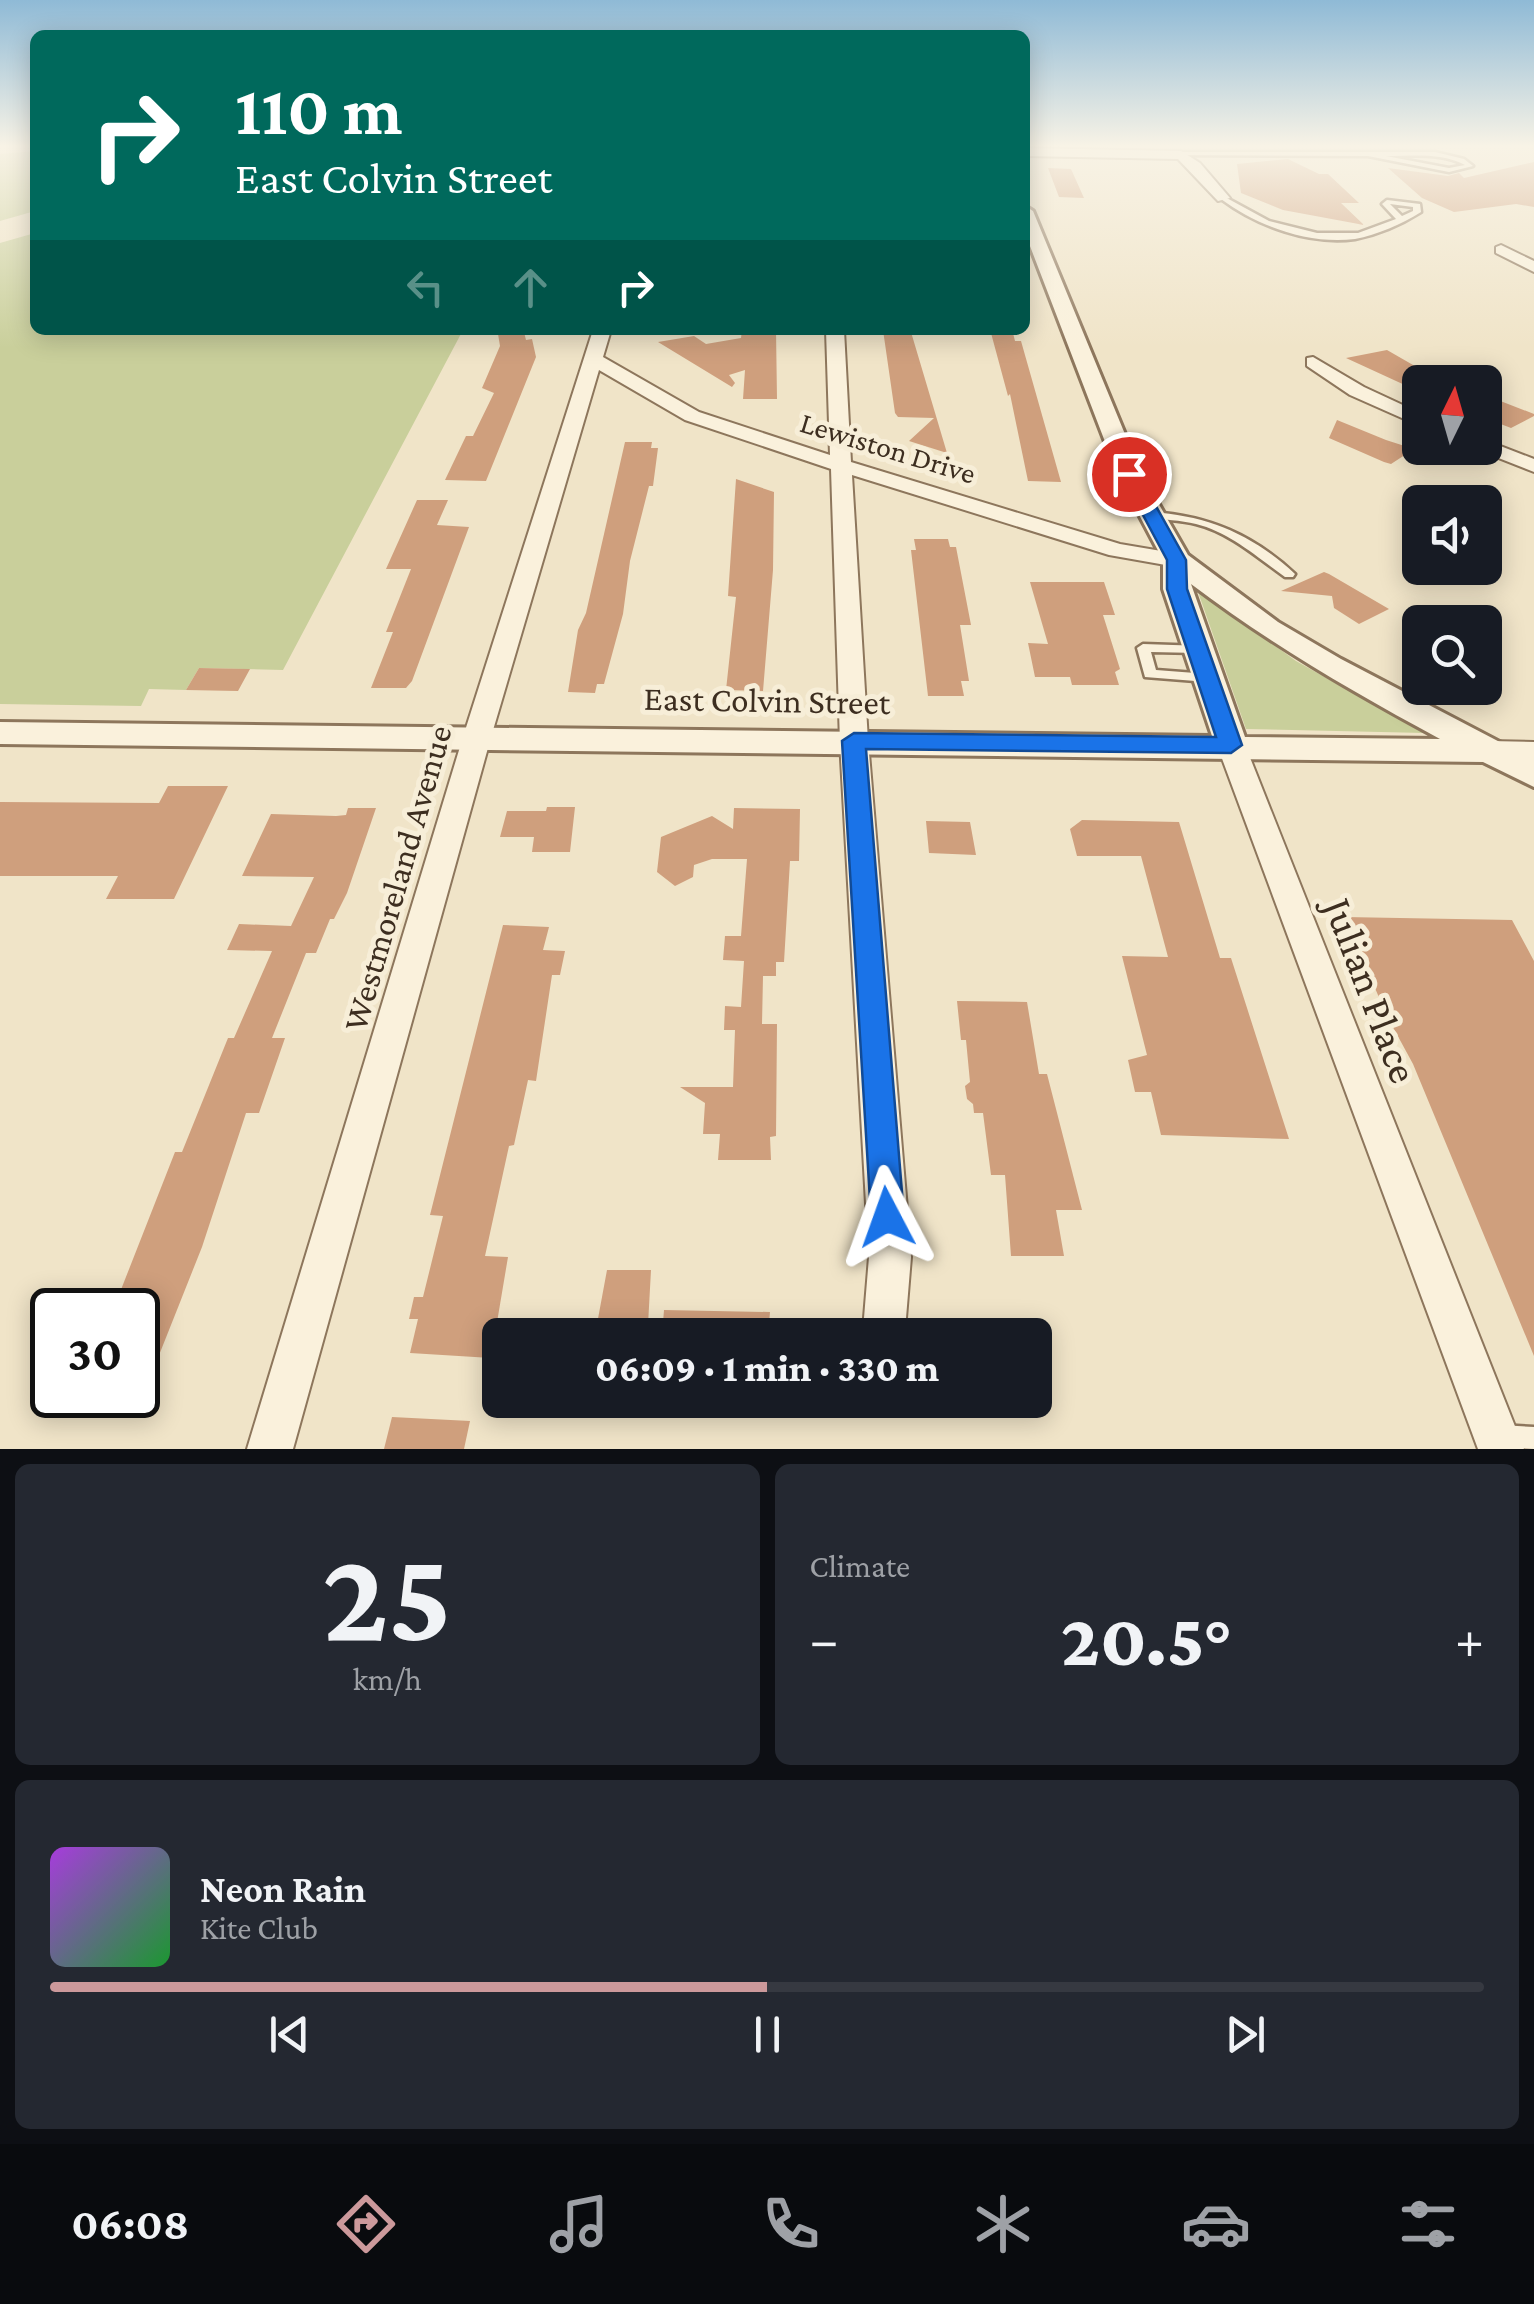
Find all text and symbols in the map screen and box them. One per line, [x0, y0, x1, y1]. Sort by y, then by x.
icon: right [70, 70, 200, 200]
text: 110 m [235, 71, 403, 149]
text: East Colvin Street [235, 153, 552, 203]
icon: left [398, 260, 453, 315]
icon: ahead [503, 260, 558, 315]
icon: right [608, 260, 663, 315]
north arrow [1402, 365, 1502, 465]
map controls [1402, 365, 1502, 705]
street label: Lewiston Drive [797, 405, 980, 490]
pin [1087, 432, 1172, 517]
icon: arrive [1102, 447, 1157, 502]
button: sound [1402, 485, 1502, 585]
button: search [1402, 605, 1502, 705]
street label: East Colvin Street [643, 679, 891, 722]
street label: Westmoreland Avenue [335, 721, 460, 1035]
street label: Julian Place [1313, 887, 1428, 1089]
position arrow [835, 1165, 939, 1269]
speed limit sign: 30 [30, 1288, 160, 1418]
text: 06:09 · 1 min · 330 m [595, 1347, 939, 1389]
text: 25 [322, 1523, 452, 1668]
text: Climate [810, 1548, 910, 1584]
text: 20.5° [1061, 1598, 1233, 1681]
text: − [810, 1609, 839, 1670]
text: + [1455, 1609, 1484, 1670]
text: km/h [353, 1661, 422, 1697]
text: Neon Rain [200, 1868, 366, 1910]
text: Kite Club [200, 1910, 318, 1946]
icon: previous [262, 2007, 317, 2062]
icon: pause [740, 2007, 795, 2062]
icon: next [1218, 2007, 1273, 2062]
icon: directions [331, 2189, 401, 2259]
icon: music [544, 2189, 614, 2259]
icon: phone [756, 2189, 826, 2259]
icon: climate [968, 2189, 1038, 2259]
icon: car [1181, 2189, 1251, 2259]
icon: filters [1393, 2189, 1463, 2259]
text: 06:08 [71, 2199, 189, 2249]

